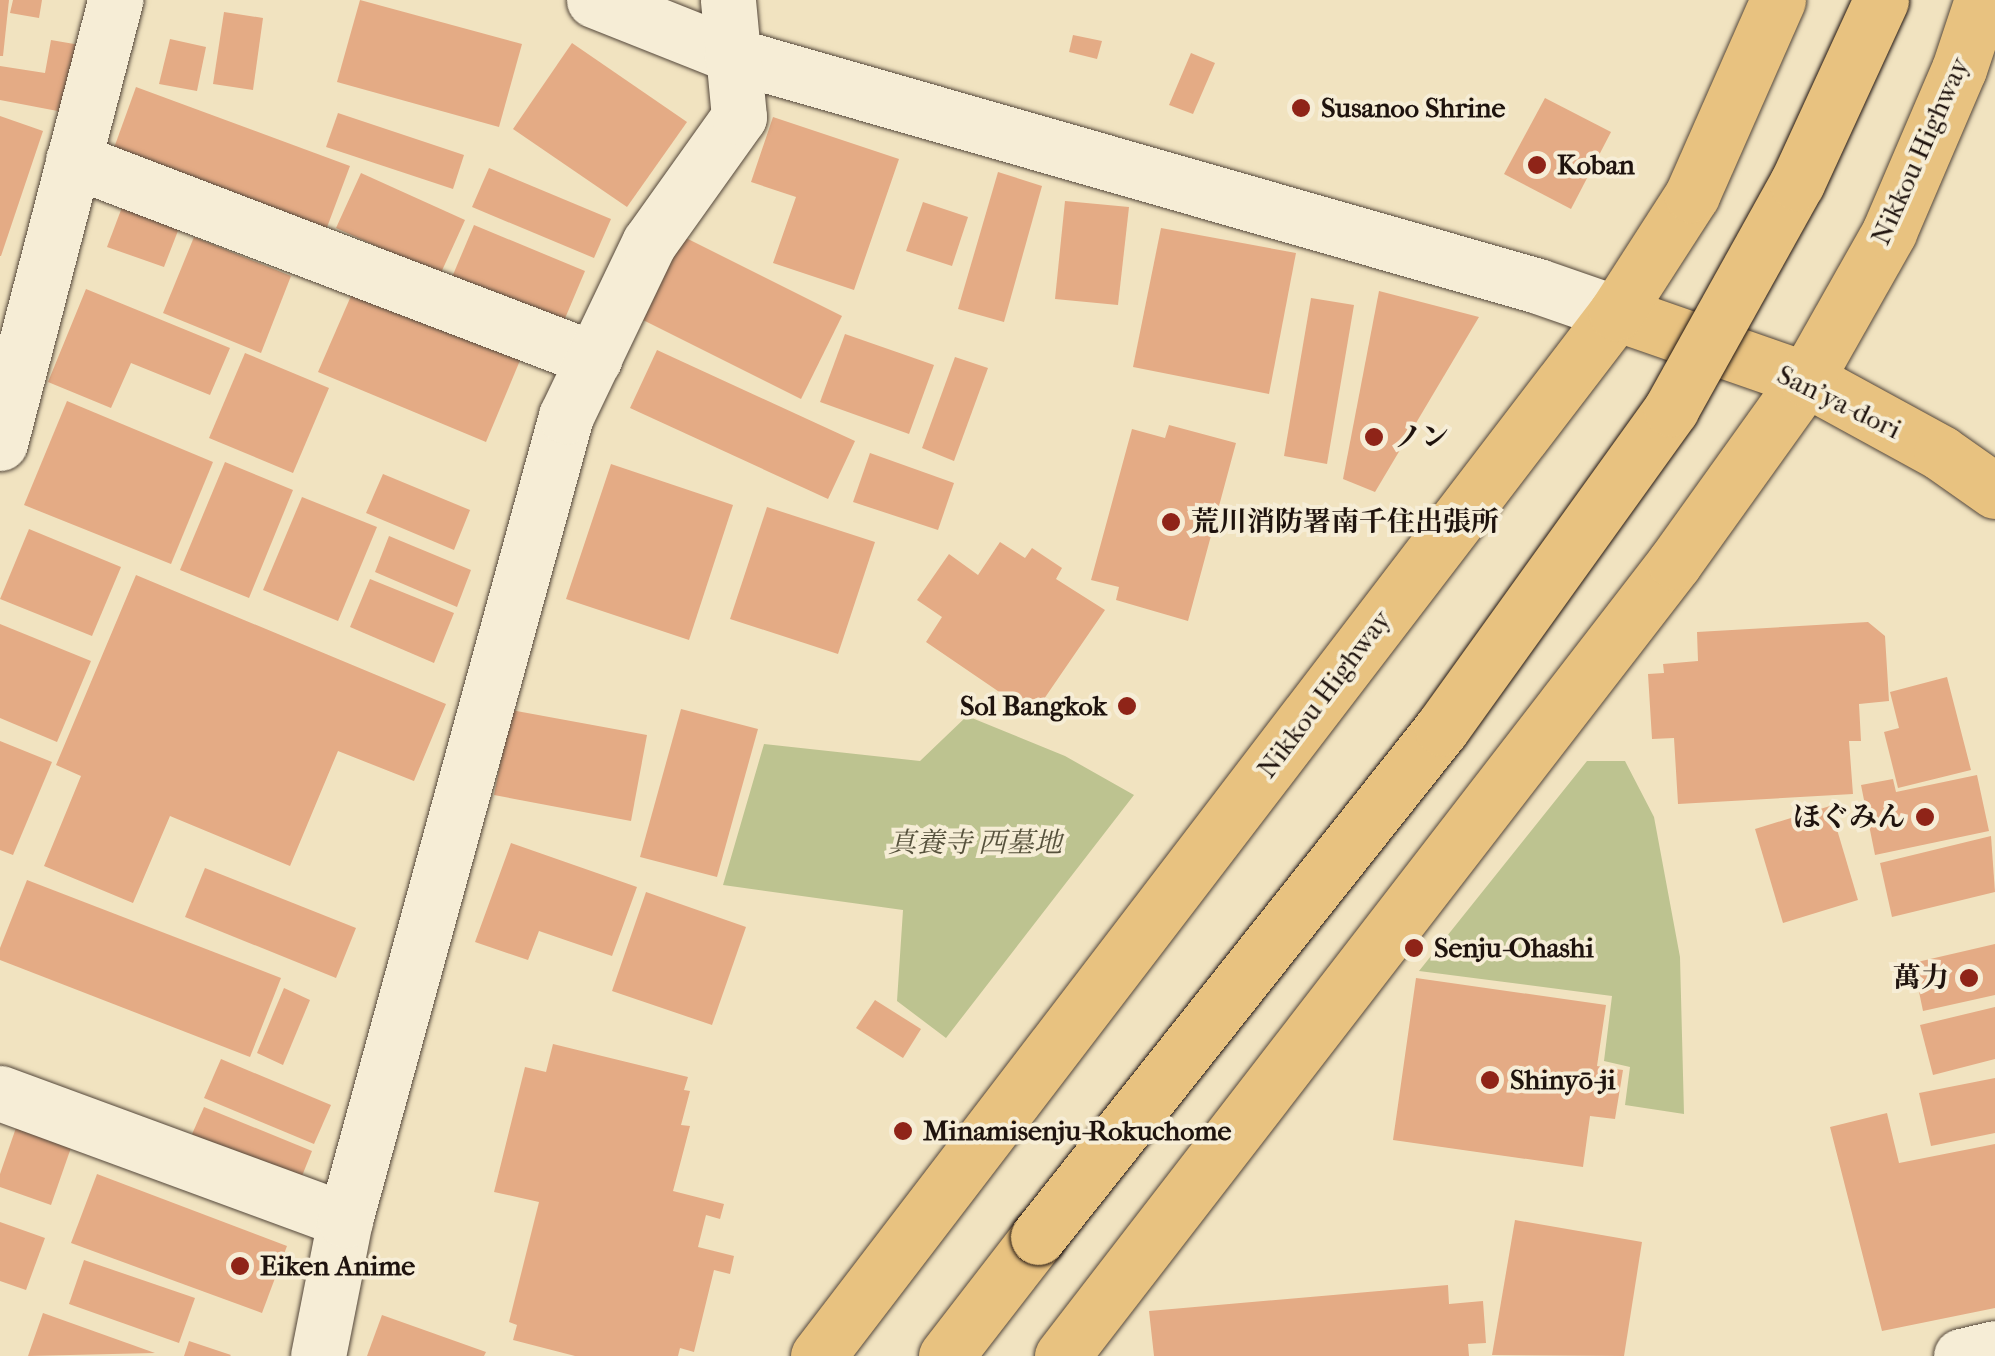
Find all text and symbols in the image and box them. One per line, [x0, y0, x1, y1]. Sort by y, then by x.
street label: Nikkou Highway [1864, 52, 1976, 250]
place label: Susanoo Shrine [1321, 91, 1505, 125]
marker: Susanoo Shrine [1290, 97, 1312, 119]
place label: Koban [1557, 148, 1635, 182]
marker: Koban [1526, 154, 1548, 176]
street label: San'ya-dori [1772, 358, 1906, 446]
place label: ノン [1394, 420, 1450, 454]
marker: ノン [1363, 426, 1385, 448]
place label: 荒川消防署南千住出張所 [1191, 505, 1499, 539]
marker: 荒川消防署南千住出張所 [1160, 511, 1182, 533]
street label: Nikkou Highway [1250, 603, 1398, 785]
place label: Sol Bangkok [960, 689, 1107, 723]
marker: Sol Bangkok [1116, 695, 1138, 717]
place label: ほぐみん [1793, 800, 1905, 834]
marker: ほぐみん [1914, 806, 1936, 828]
park label: 真養寺 西墓地 [888, 826, 1062, 860]
place label: Senju-Ohashi [1434, 931, 1594, 965]
marker: Senju-Ohashi [1403, 937, 1425, 959]
place label: 萬力 [1893, 961, 1949, 995]
marker: 萬力 [1958, 967, 1980, 989]
place label: Shinyō-ji [1510, 1063, 1616, 1097]
marker: Shinyō-ji [1479, 1069, 1501, 1091]
place label: Minamisenju-Rokuchome [923, 1114, 1231, 1148]
marker: Minamisenju-Rokuchome [892, 1120, 914, 1142]
place label: Eiken Anime [260, 1249, 415, 1283]
marker: Eiken Anime [229, 1255, 251, 1277]

